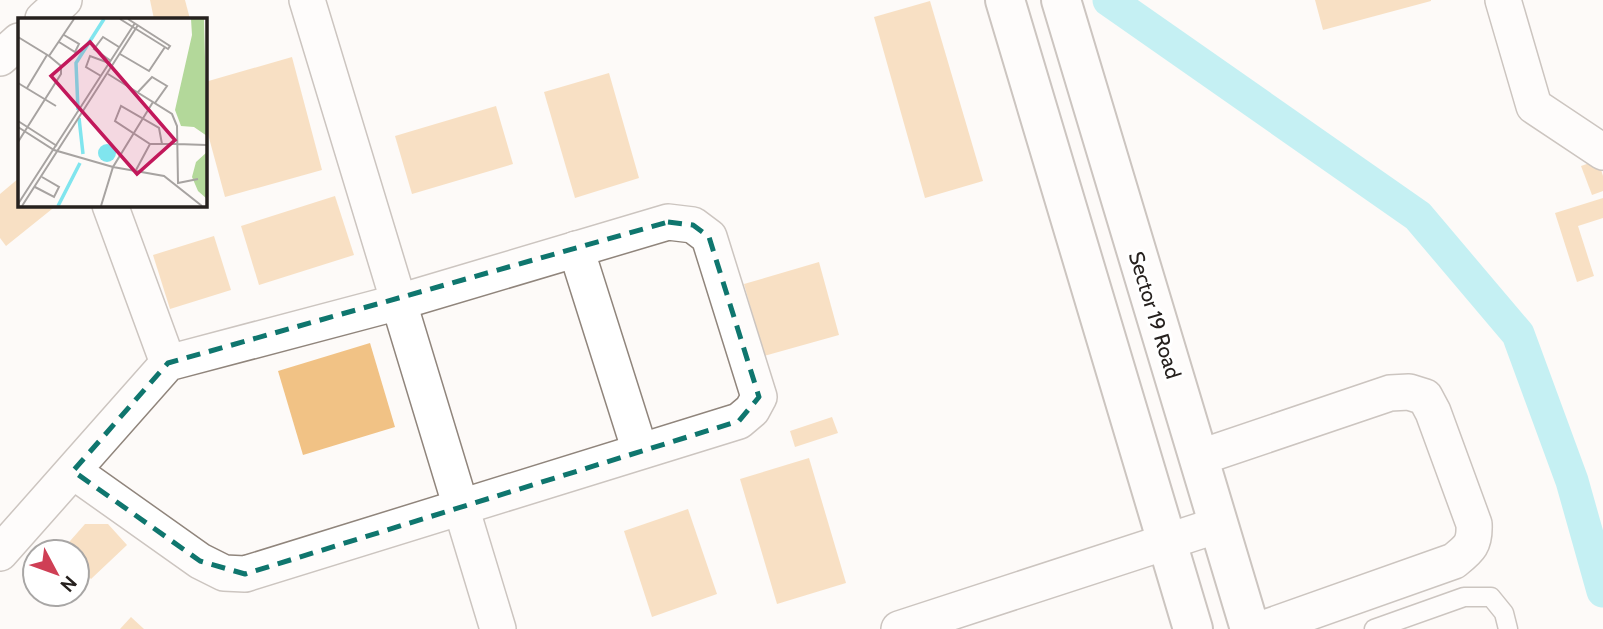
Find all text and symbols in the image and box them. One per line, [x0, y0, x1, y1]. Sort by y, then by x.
inset map [18, 18, 206, 206]
street label: Sector 19 Road [1124, 248, 1186, 382]
north arrow [21, 538, 91, 608]
text: N [55, 571, 82, 596]

